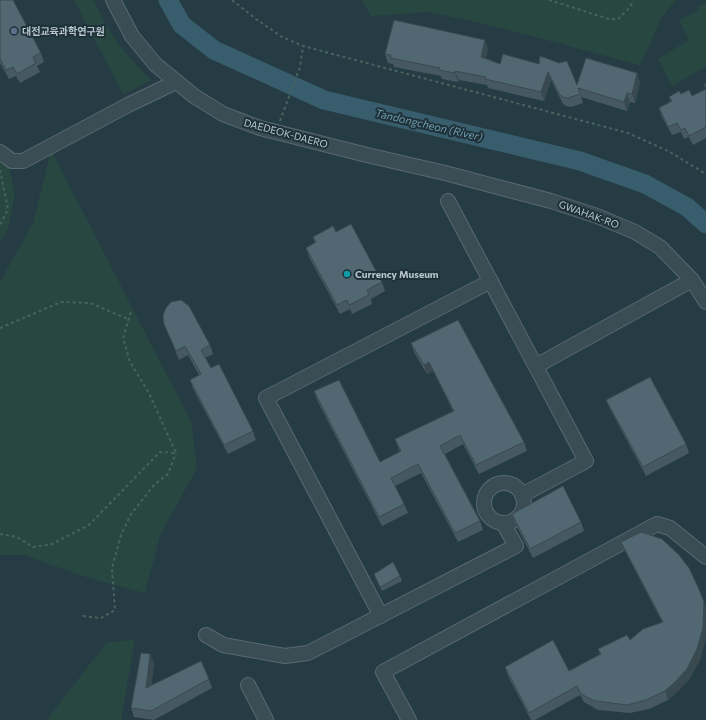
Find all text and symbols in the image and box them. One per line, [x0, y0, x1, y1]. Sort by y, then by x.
place label: 대전교육과학연구원 [22, 25, 105, 37]
marker: 대전교육과학연구원 [9, 26, 19, 36]
water label: Tandongcheon (River) [374, 106, 484, 143]
street label: DAEDEOK-DAERO [243, 116, 329, 150]
street label: GWAHAK-RO [557, 198, 621, 230]
place label: Currency Museum [355, 268, 439, 280]
marker: Currency Museum [342, 269, 352, 279]

